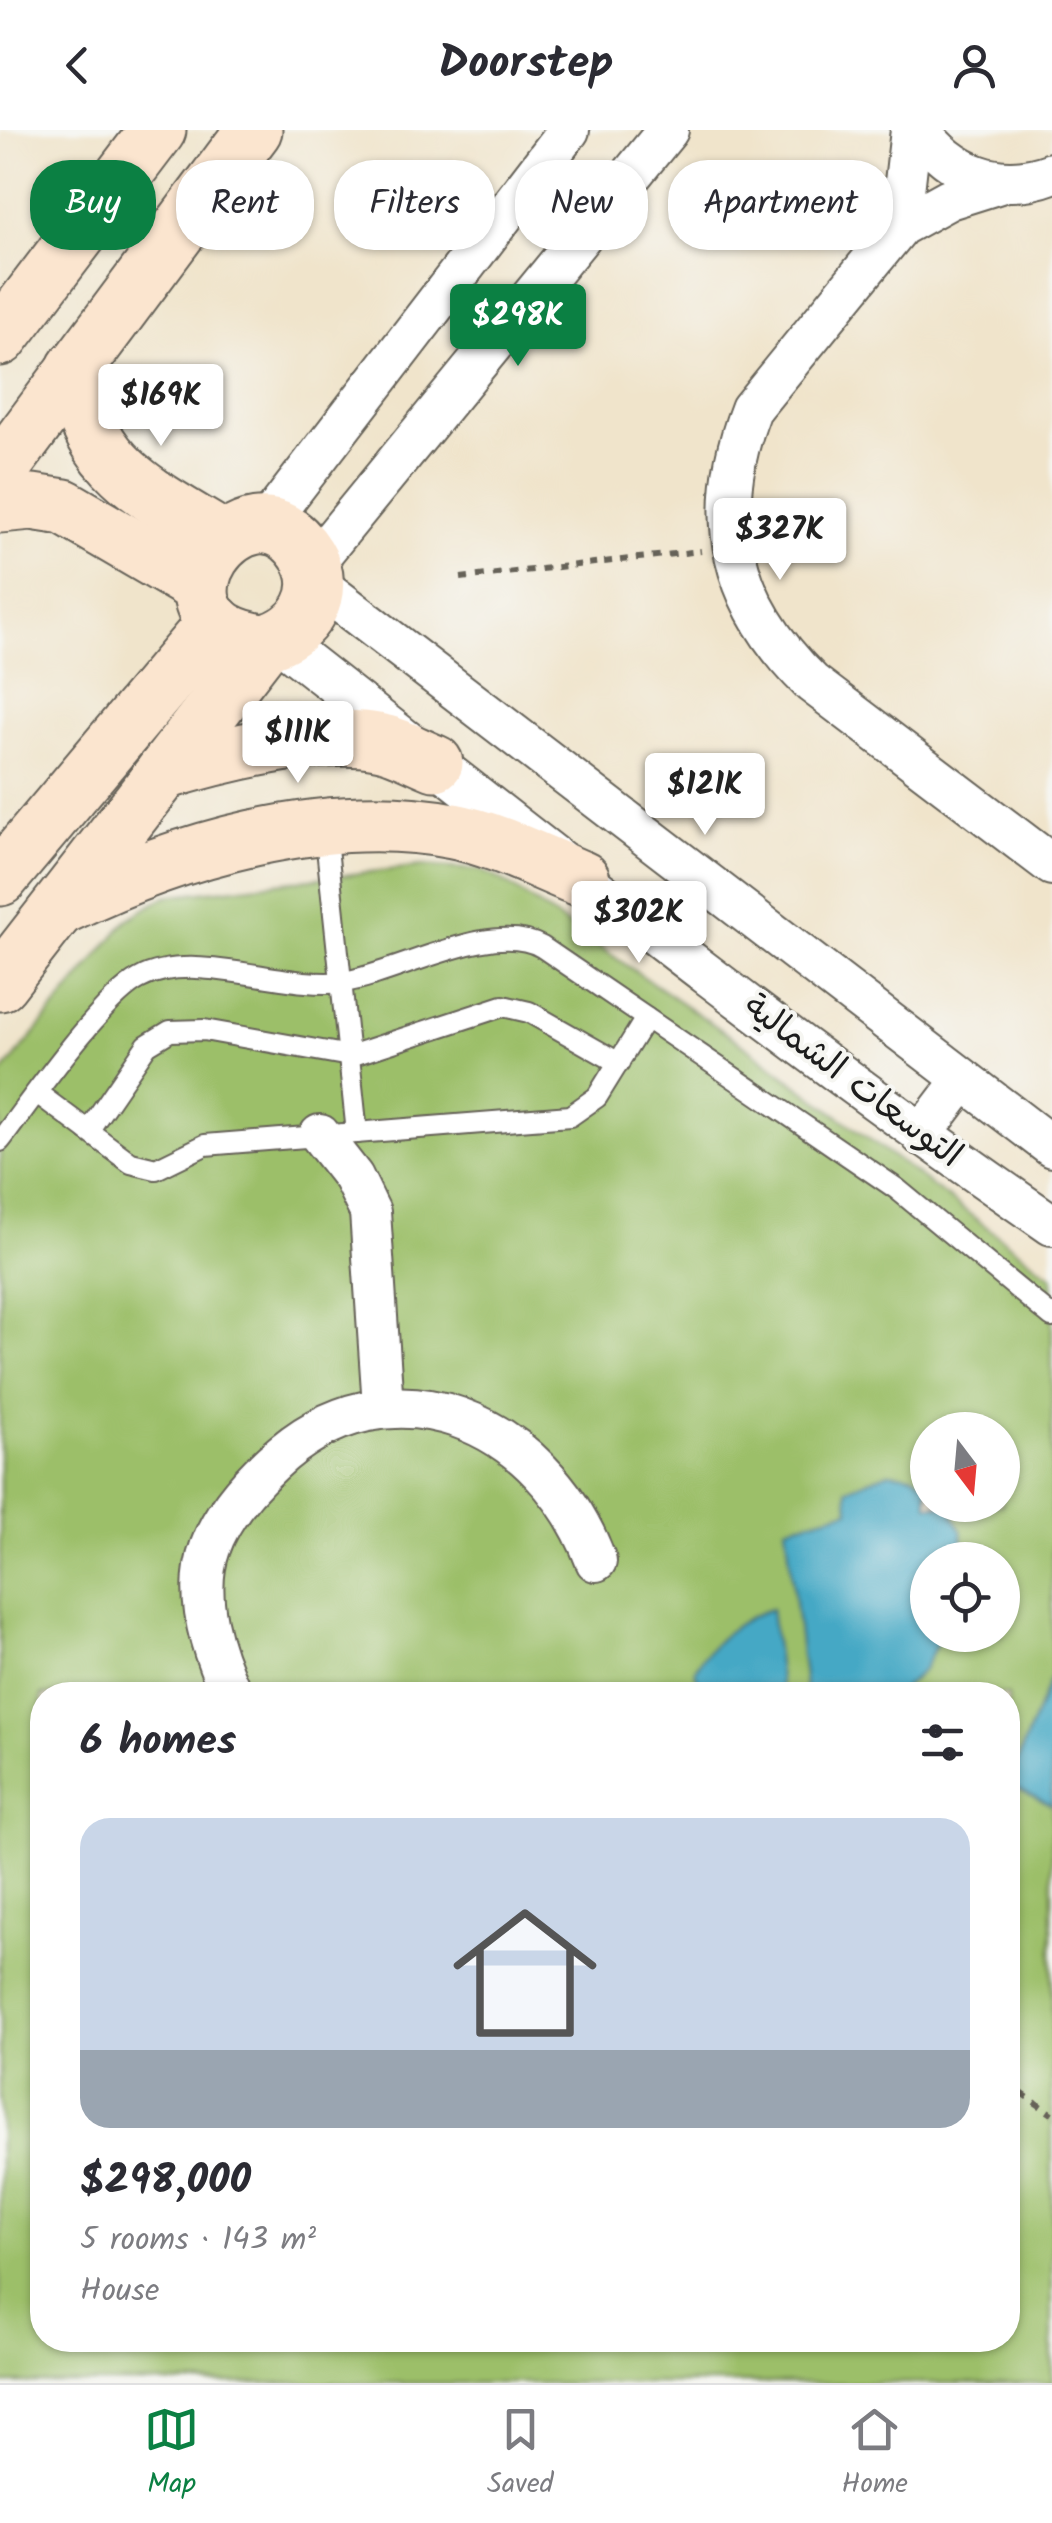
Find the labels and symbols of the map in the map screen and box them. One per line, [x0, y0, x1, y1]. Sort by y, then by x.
pin: $298K [448, 284, 588, 369]
pin: $169K [91, 364, 231, 449]
pin: $327K [710, 498, 850, 583]
pin: $111K [228, 701, 368, 786]
pin: $121K [635, 753, 775, 838]
pin: $302K [569, 881, 709, 966]
street label: التوسعات الشمالية [730, 981, 974, 1183]
north arrow [910, 1412, 1020, 1522]

